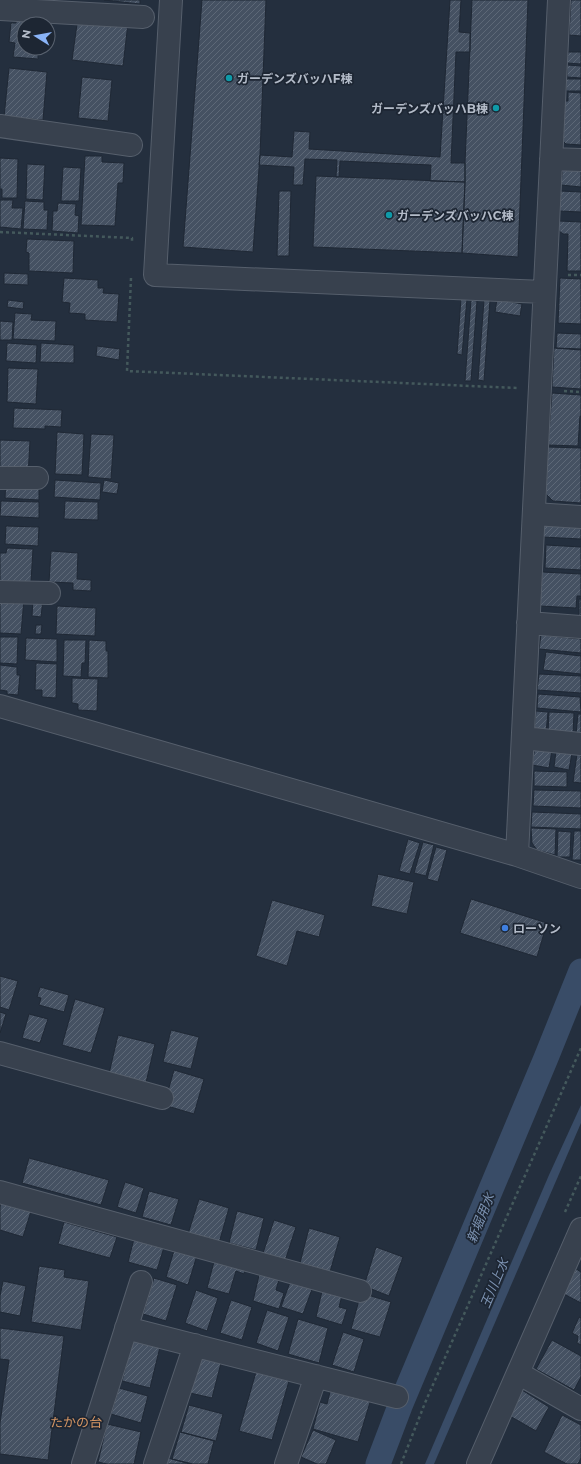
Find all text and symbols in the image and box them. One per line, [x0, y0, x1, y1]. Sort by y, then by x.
north arrow [16, 16, 56, 56]
text: N [18, 28, 34, 40]
place label: ガーデンズバッハF棟 [237, 71, 352, 86]
marker: ガーデンズバッハF棟 [224, 73, 234, 83]
place label: ガーデンズバッハB棟 [371, 101, 488, 116]
marker: ガーデンズバッハB棟 [491, 103, 501, 113]
place label: ガーデンズバッハC棟 [397, 208, 513, 223]
marker: ガーデンズバッハC棟 [384, 210, 394, 220]
place label: ローソン [513, 921, 561, 936]
marker: ローソン [500, 923, 510, 933]
water label: 新堀用水 [463, 1189, 498, 1245]
water label: 玉川上水 [476, 1254, 512, 1310]
district label: たかの台 [50, 1414, 102, 1430]

